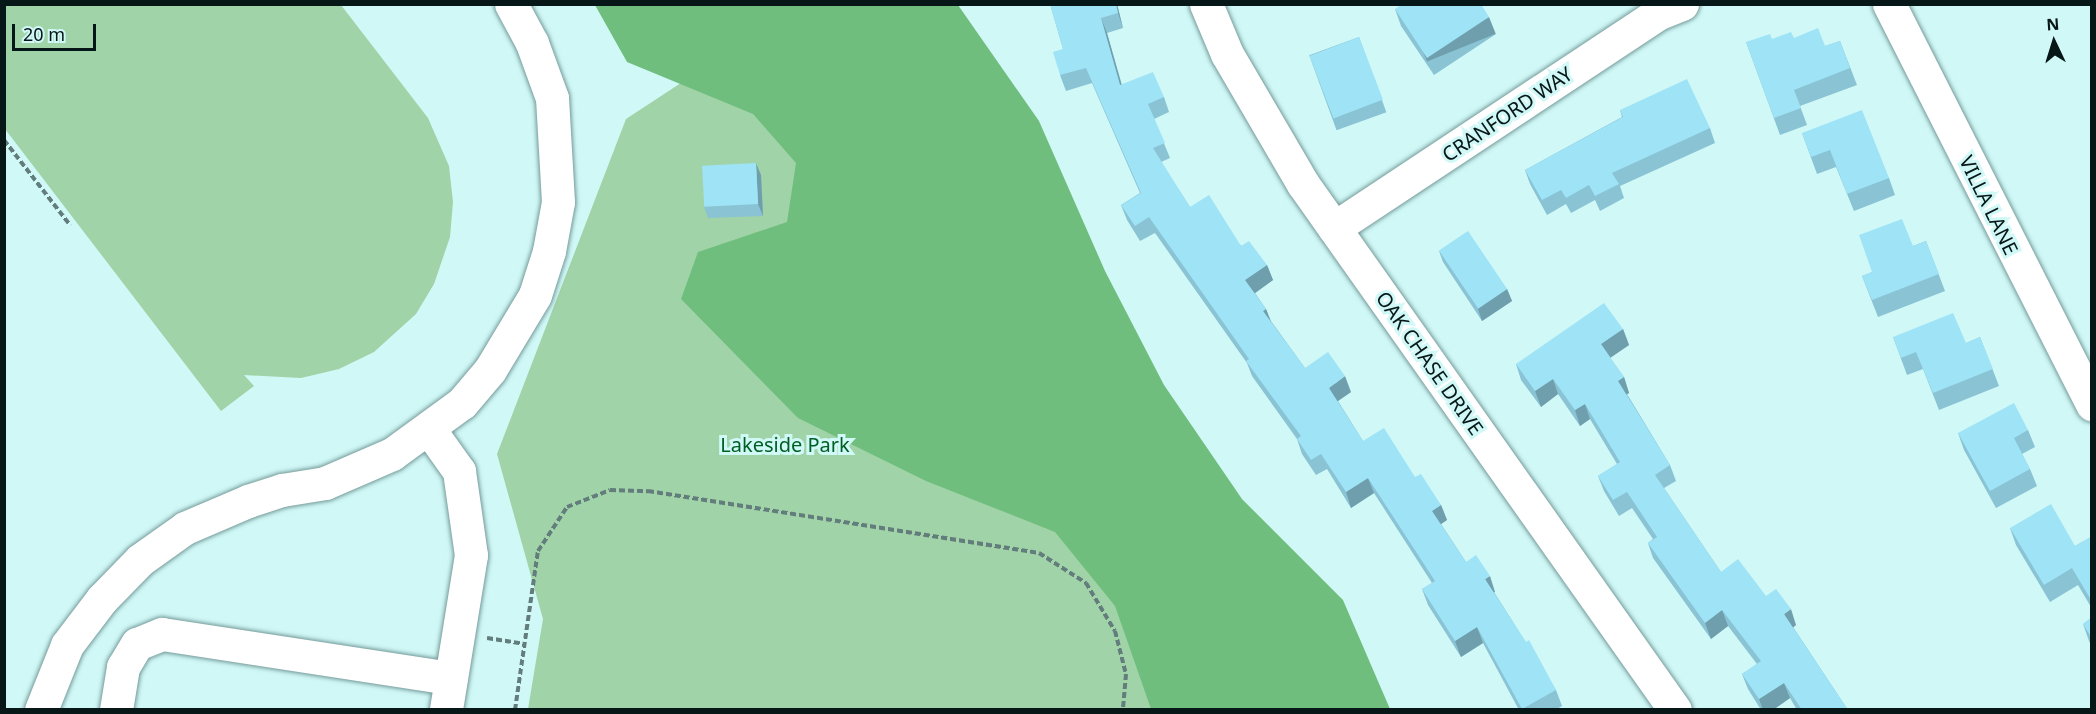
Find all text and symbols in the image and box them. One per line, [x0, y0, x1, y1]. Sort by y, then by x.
scale bar [15, 12, 99, 50]
north arrow [2024, 12, 2084, 72]
text: N [2045, 13, 2060, 35]
text: 20 m [23, 22, 65, 46]
street label: CRANFORD WAY [1437, 62, 1577, 166]
street label: VILLA LANE [1955, 152, 2023, 258]
street label: OAK CHASE DRIVE [1371, 286, 1489, 440]
park label: Lakeside Park [720, 432, 850, 456]

